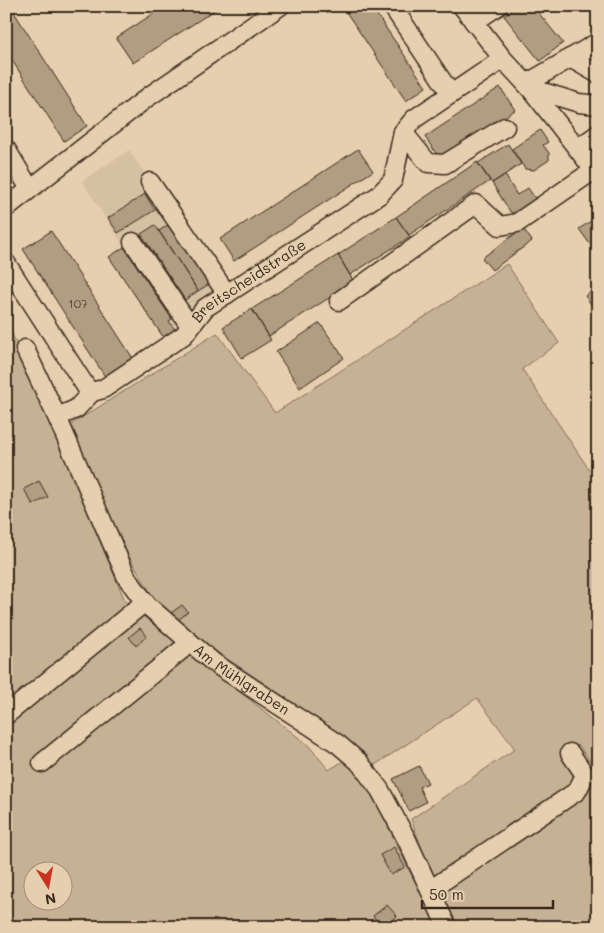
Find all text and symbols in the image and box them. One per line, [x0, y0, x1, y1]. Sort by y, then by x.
street label: Breitscheidstraße [186, 234, 310, 326]
house number: 107 [68, 295, 88, 311]
street label: Am Mühlgraben [190, 639, 294, 719]
north arrow [22, 860, 72, 910]
scale bar [422, 878, 553, 910]
text: 50 m [429, 884, 464, 904]
text: N [44, 889, 58, 910]

